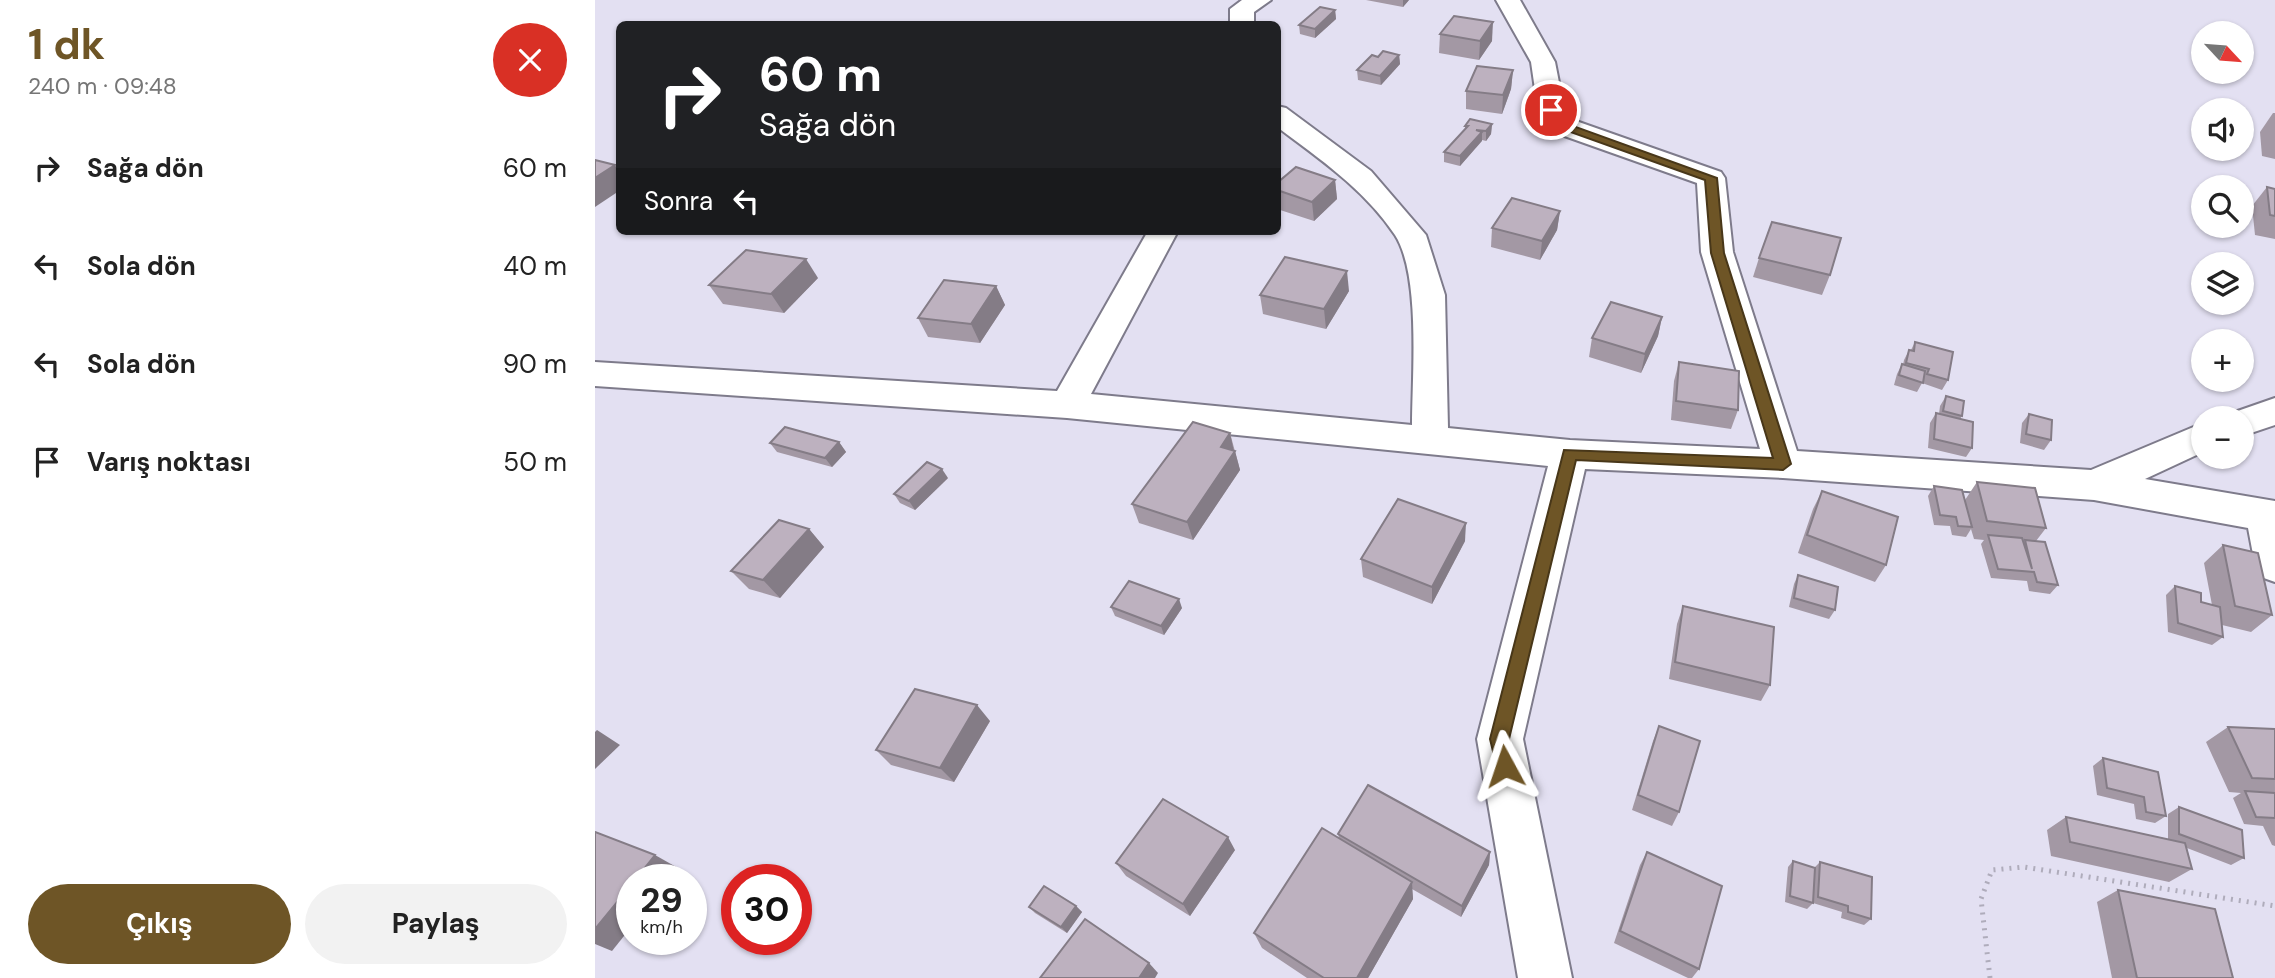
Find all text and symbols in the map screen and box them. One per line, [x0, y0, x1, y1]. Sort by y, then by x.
text: 1 dk [28, 17, 105, 72]
north arrow [2191, 21, 2254, 84]
map controls [2191, 21, 2254, 469]
button: close [493, 23, 567, 97]
text: 60 m [759, 42, 882, 106]
icon: right [644, 49, 735, 140]
text: 240 m · 09:48 [28, 71, 177, 101]
pin [1521, 80, 1581, 140]
icon: arrive [1532, 91, 1570, 129]
button: sound [2191, 98, 2254, 161]
text: Sağa dön [759, 104, 896, 146]
icon: right [28, 149, 66, 187]
text: Sağa dön [87, 151, 204, 185]
text: 60 m [503, 151, 567, 185]
button: search [2191, 175, 2254, 238]
icon: left [727, 182, 765, 220]
text: Sonra [644, 184, 713, 218]
icon: left [28, 247, 66, 285]
text: Sola dön [87, 249, 196, 283]
text: 40 m [503, 249, 567, 283]
button: layers [2191, 252, 2254, 315]
button: + [2191, 329, 2254, 392]
icon: left [28, 345, 66, 383]
text: Sola dön [87, 347, 196, 381]
text: 90 m [503, 347, 567, 381]
button: − [2191, 406, 2254, 469]
icon: arrive [28, 443, 66, 481]
text: Varış noktası [87, 445, 251, 479]
text: 50 m [503, 445, 567, 479]
position arrow [1468, 729, 1542, 803]
speed limit sign: 30 [721, 864, 812, 955]
text: 29 [640, 877, 683, 923]
button: Çıkış [28, 884, 291, 964]
button: Paylaş [305, 884, 567, 964]
text: km/h [640, 915, 683, 939]

